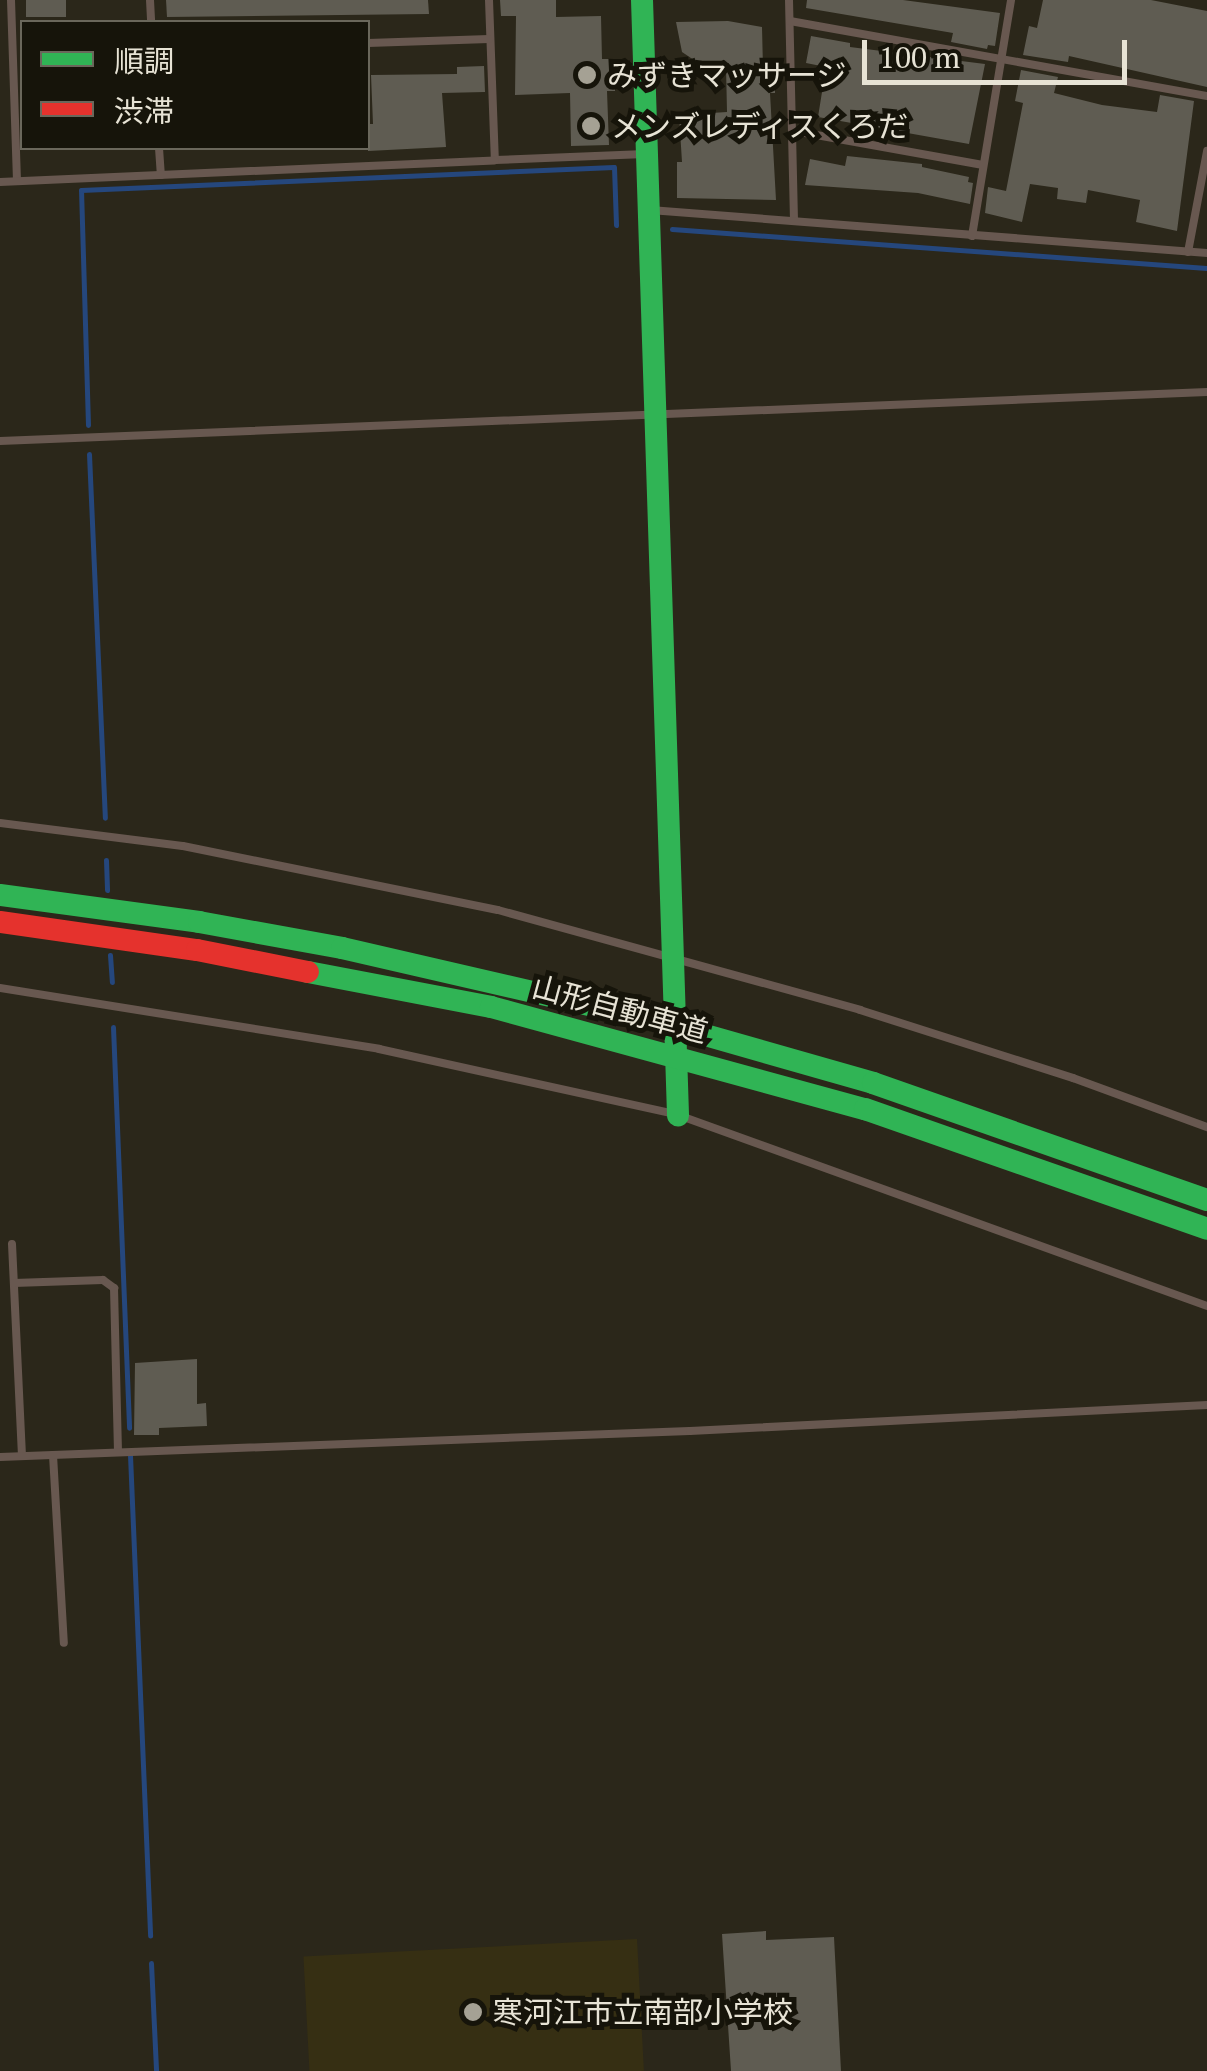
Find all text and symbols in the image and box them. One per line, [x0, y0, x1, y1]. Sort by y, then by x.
legend [20, 20, 370, 150]
scale bar [867, 20, 1132, 82]
text: 100 m [879, 37, 960, 77]
text: 順調 [114, 41, 174, 81]
place label: みずきマッサージ [607, 57, 847, 93]
marker: みずきマッサージ [576, 64, 598, 86]
text: 渋滞 [114, 91, 174, 131]
place label: メンズレディスくろだ [611, 108, 911, 144]
marker: メンズレディスくろだ [580, 115, 602, 137]
street label: 山形自動車道 [528, 968, 712, 1050]
place label: 寒河江市立南部小学校 [493, 1994, 793, 2030]
marker: 寒河江市立南部小学校 [462, 2001, 484, 2023]

